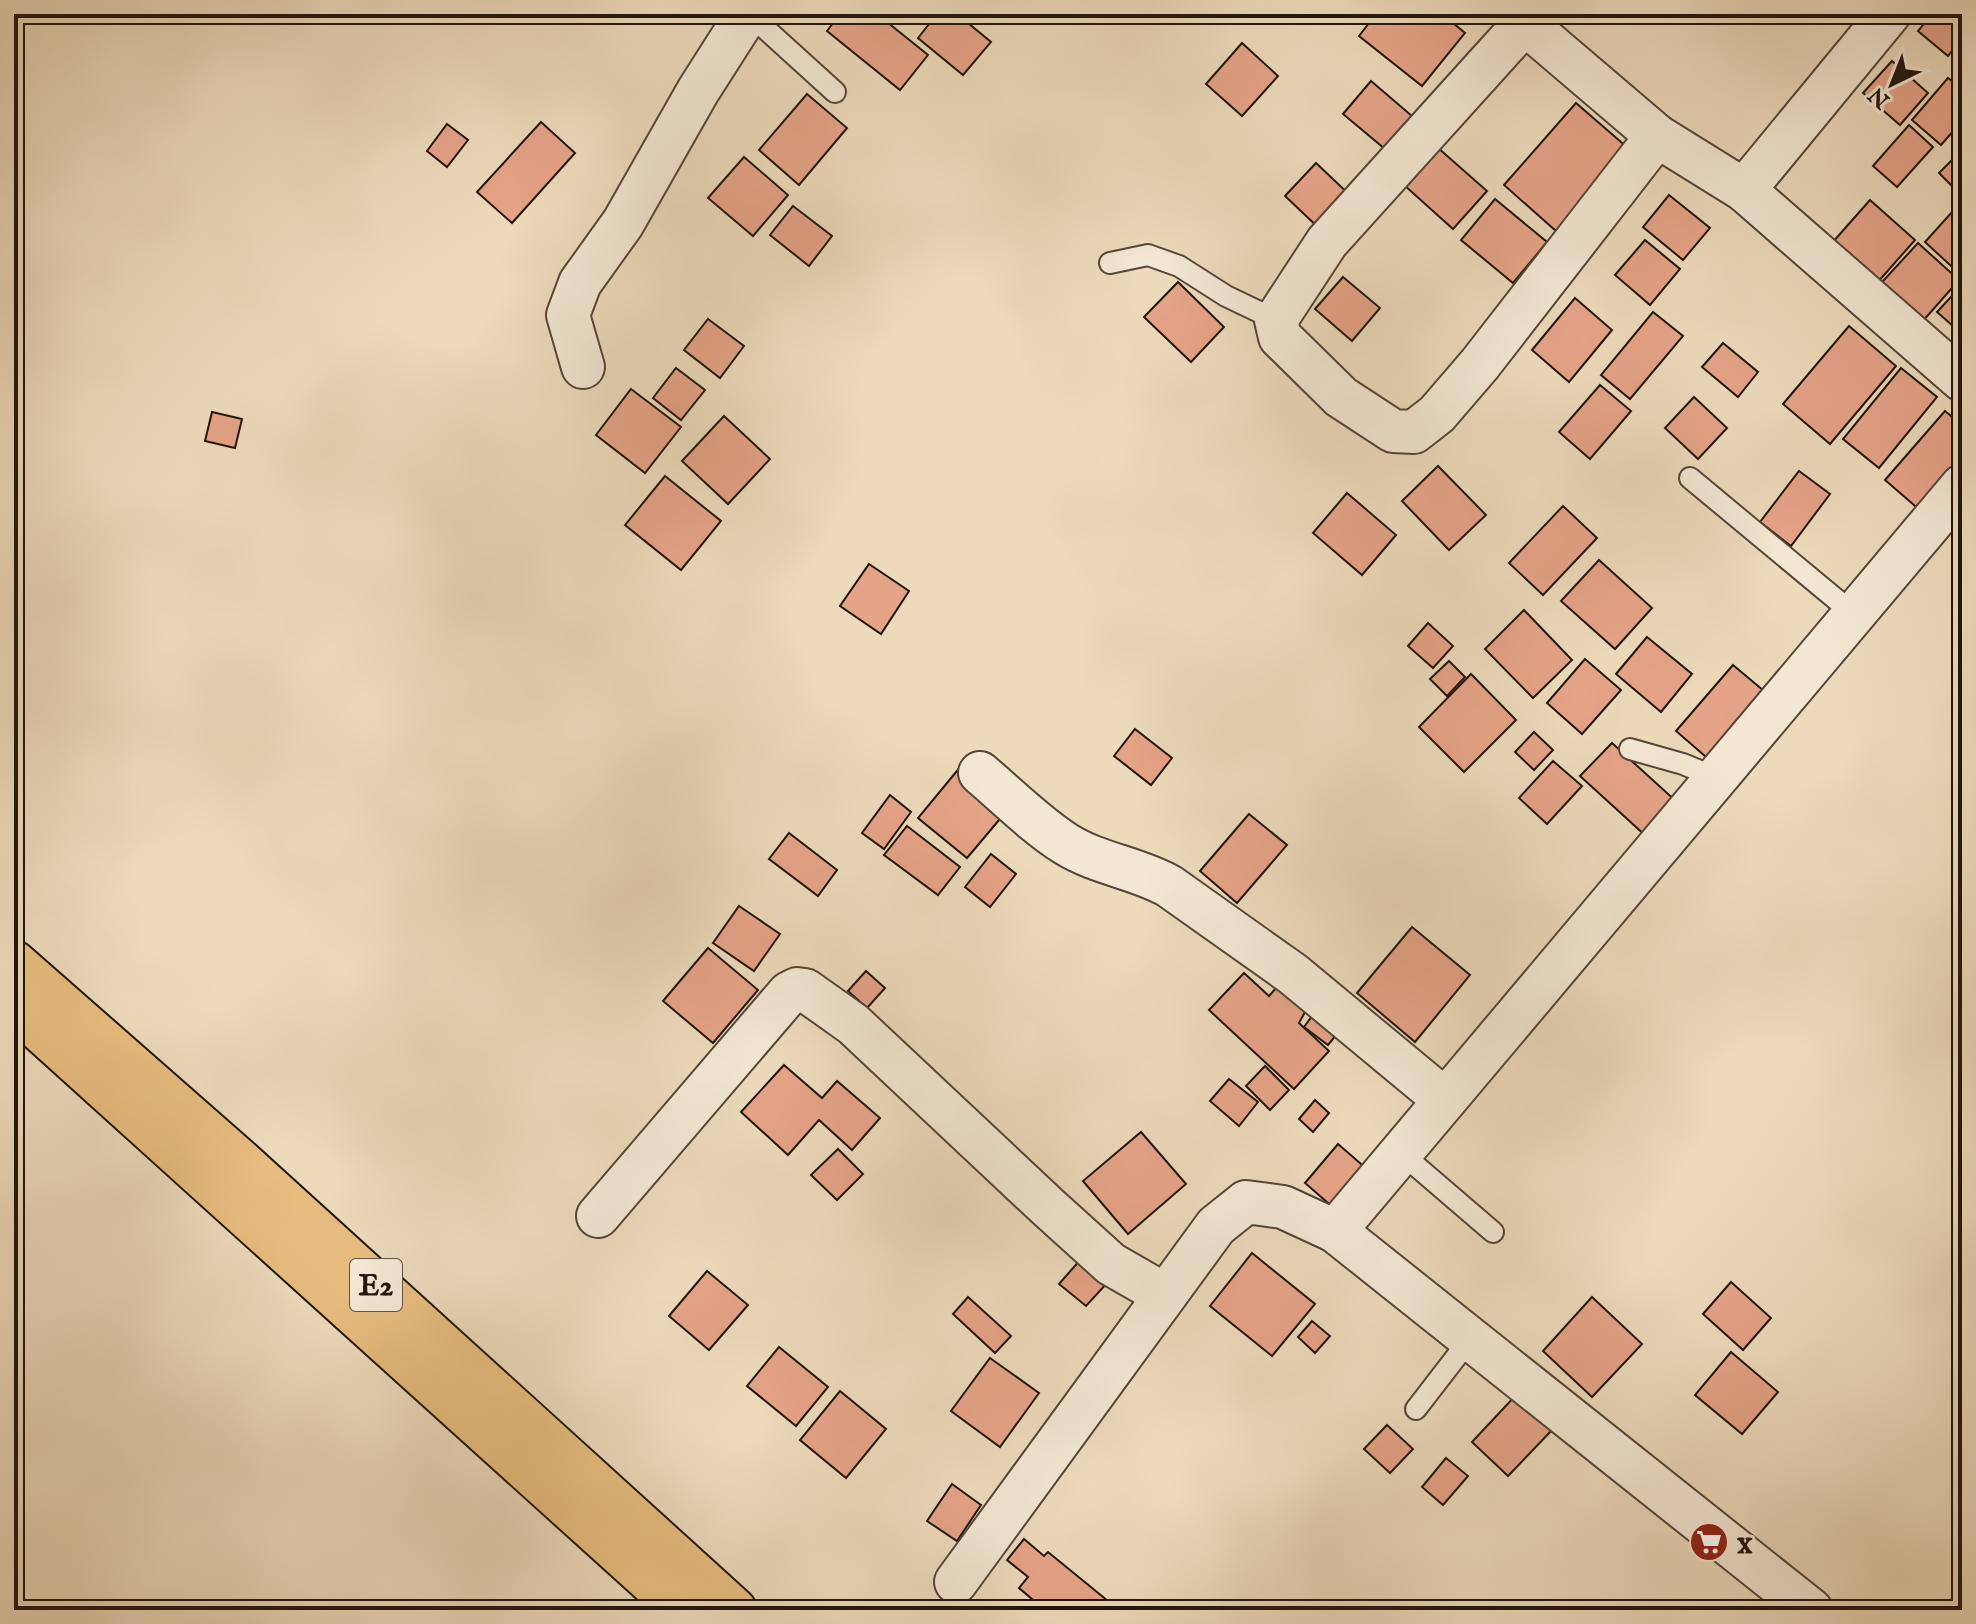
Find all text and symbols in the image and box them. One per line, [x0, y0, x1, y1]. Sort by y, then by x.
north arrow [1852, 44, 1932, 124]
text: N [1863, 80, 1897, 115]
road number: E2 [350, 1259, 402, 1311]
supermarket icon: x [1688, 1521, 1730, 1563]
place label: x [1737, 1524, 1753, 1565]

